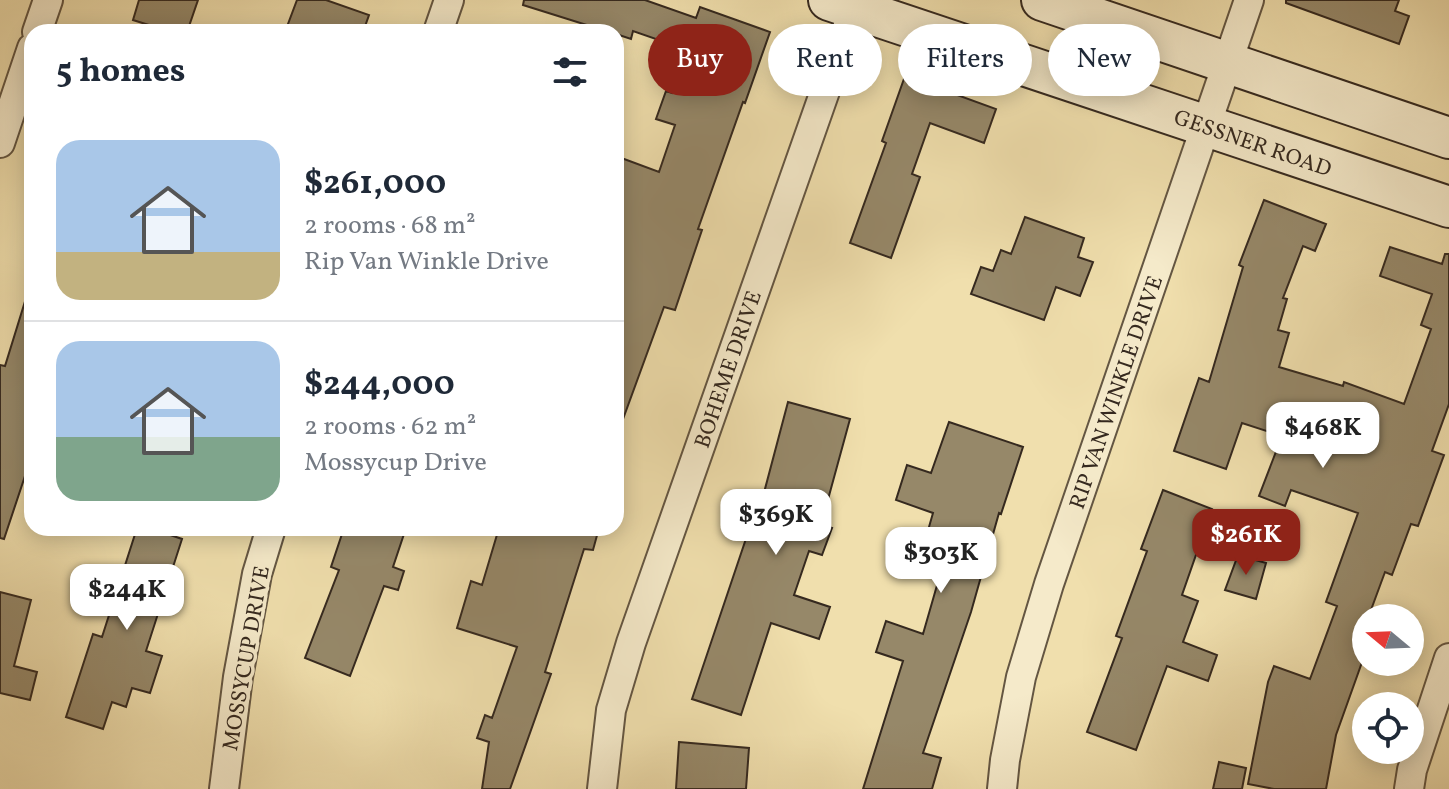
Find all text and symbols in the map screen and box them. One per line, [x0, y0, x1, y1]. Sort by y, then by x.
chip: Buy [648, 24, 752, 96]
chip: Rent [768, 24, 882, 96]
chip: Filters [898, 24, 1032, 96]
chip: New [1048, 24, 1160, 96]
text: 5 homes [56, 49, 186, 96]
icon: filters [548, 50, 592, 94]
street label: GESSNER ROAD [1169, 103, 1335, 186]
text: $261,000 [304, 161, 446, 208]
icon: home [120, 172, 216, 268]
text: 2 rooms · 68 m² [304, 208, 476, 244]
text: Rip Van Winkle Drive [304, 244, 549, 280]
street label: RIP VAN WINKLE DRIVE [1063, 272, 1172, 514]
street label: BOHEME DRIVE [688, 287, 771, 453]
text: $244,000 [304, 362, 455, 409]
icon: home [120, 373, 216, 469]
pin: $468K [1267, 402, 1379, 470]
text: 2 rooms · 62 m² [304, 409, 476, 445]
text: $468K [1284, 410, 1362, 446]
text: Mossycup Drive [304, 445, 487, 481]
pin: $369K [720, 489, 832, 557]
text: $369K [738, 497, 814, 533]
pin: $261K [1190, 509, 1302, 577]
text: $261K [1210, 517, 1282, 553]
pin: $303K [885, 527, 997, 595]
text: $303K [903, 535, 979, 571]
pin: $244K [71, 564, 183, 632]
street label: MOSSYCUP DRIVE [216, 564, 279, 753]
text: $244K [88, 572, 166, 608]
north arrow [1352, 604, 1424, 676]
map controls [1352, 604, 1424, 764]
button: locate [1352, 692, 1424, 764]

